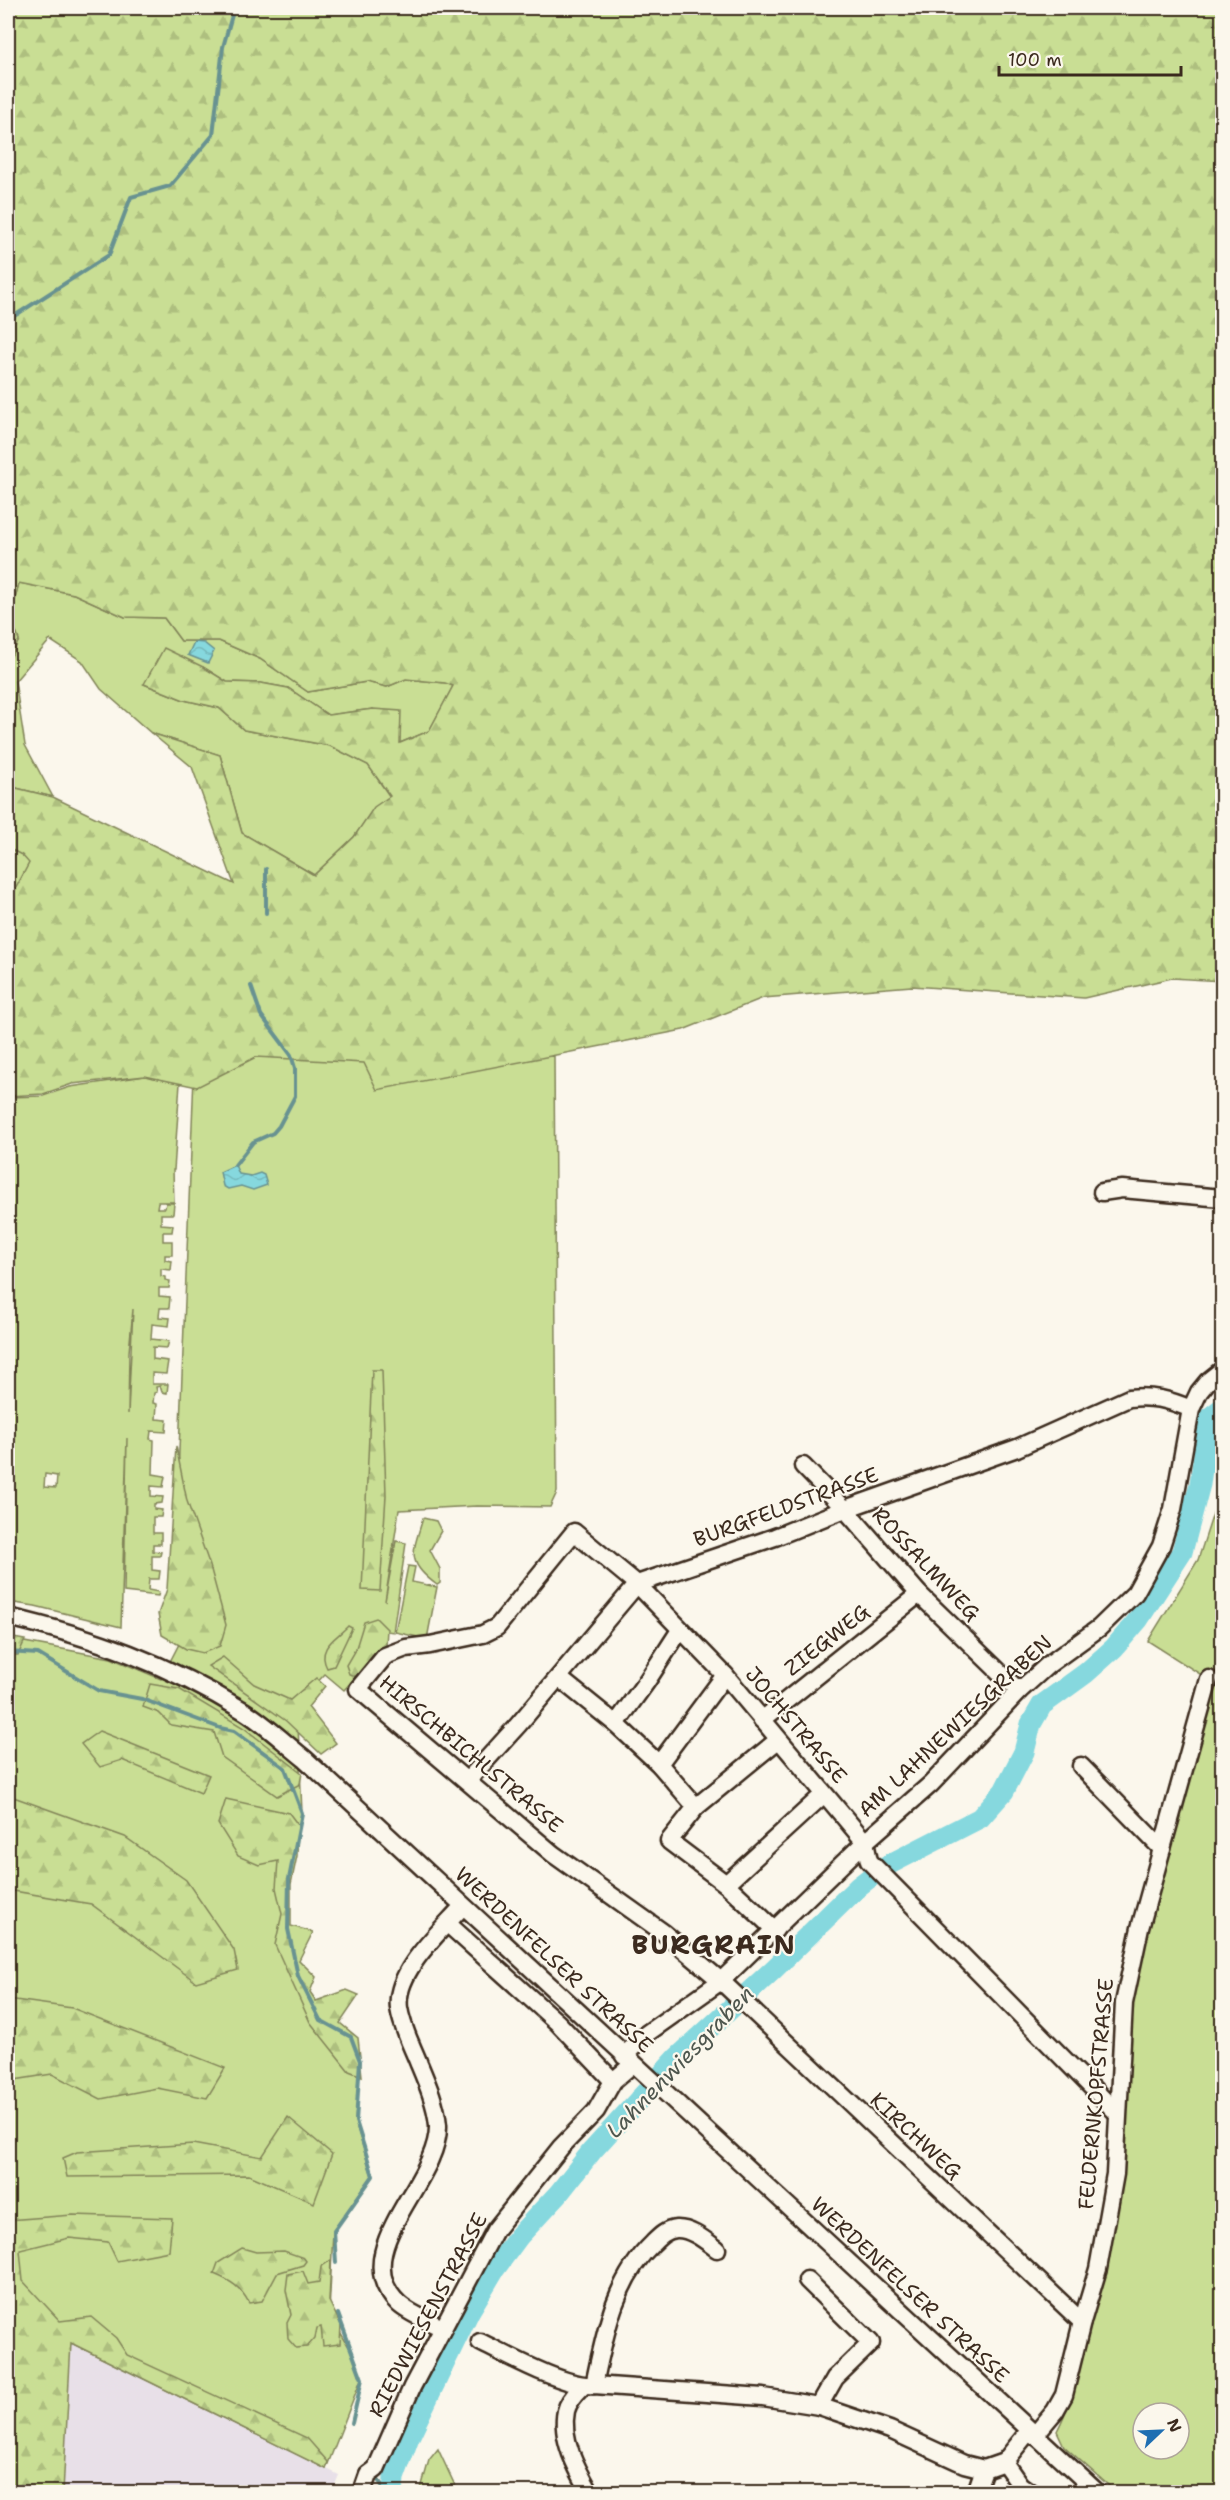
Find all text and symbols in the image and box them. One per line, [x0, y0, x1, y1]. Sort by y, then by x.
scale bar [999, 39, 1180, 77]
text: 100 m [1008, 48, 1062, 72]
street label: BURGFELDSTRASSE [690, 1461, 882, 1553]
street label: ROSSALMWEG [866, 1501, 986, 1627]
street label: ZIEGWEG [778, 1598, 876, 1682]
street label: AM LAHNEWIESGRABEN [852, 1629, 1058, 1823]
street label: JOCHSTRASSE [739, 1661, 853, 1789]
street label: HIRSCHBICHLSTRASSE [373, 1669, 569, 1839]
street label: WERDENFELSER STRASSE [449, 1861, 659, 2059]
district label: BURGRAIN [632, 1926, 796, 1963]
street label: FELDERNKOPFSTRASSE [1072, 1977, 1120, 2211]
water label: Lahnenwiesgraben [600, 1980, 760, 2144]
street label: KIRCHWEG [864, 2086, 968, 2186]
street label: WERDENFELSER STRASSE [805, 2191, 1015, 2389]
street label: RIEDWIESENSTRASSE [362, 2208, 494, 2422]
north arrow [1131, 2401, 1191, 2461]
text: N [1162, 2415, 1186, 2435]

